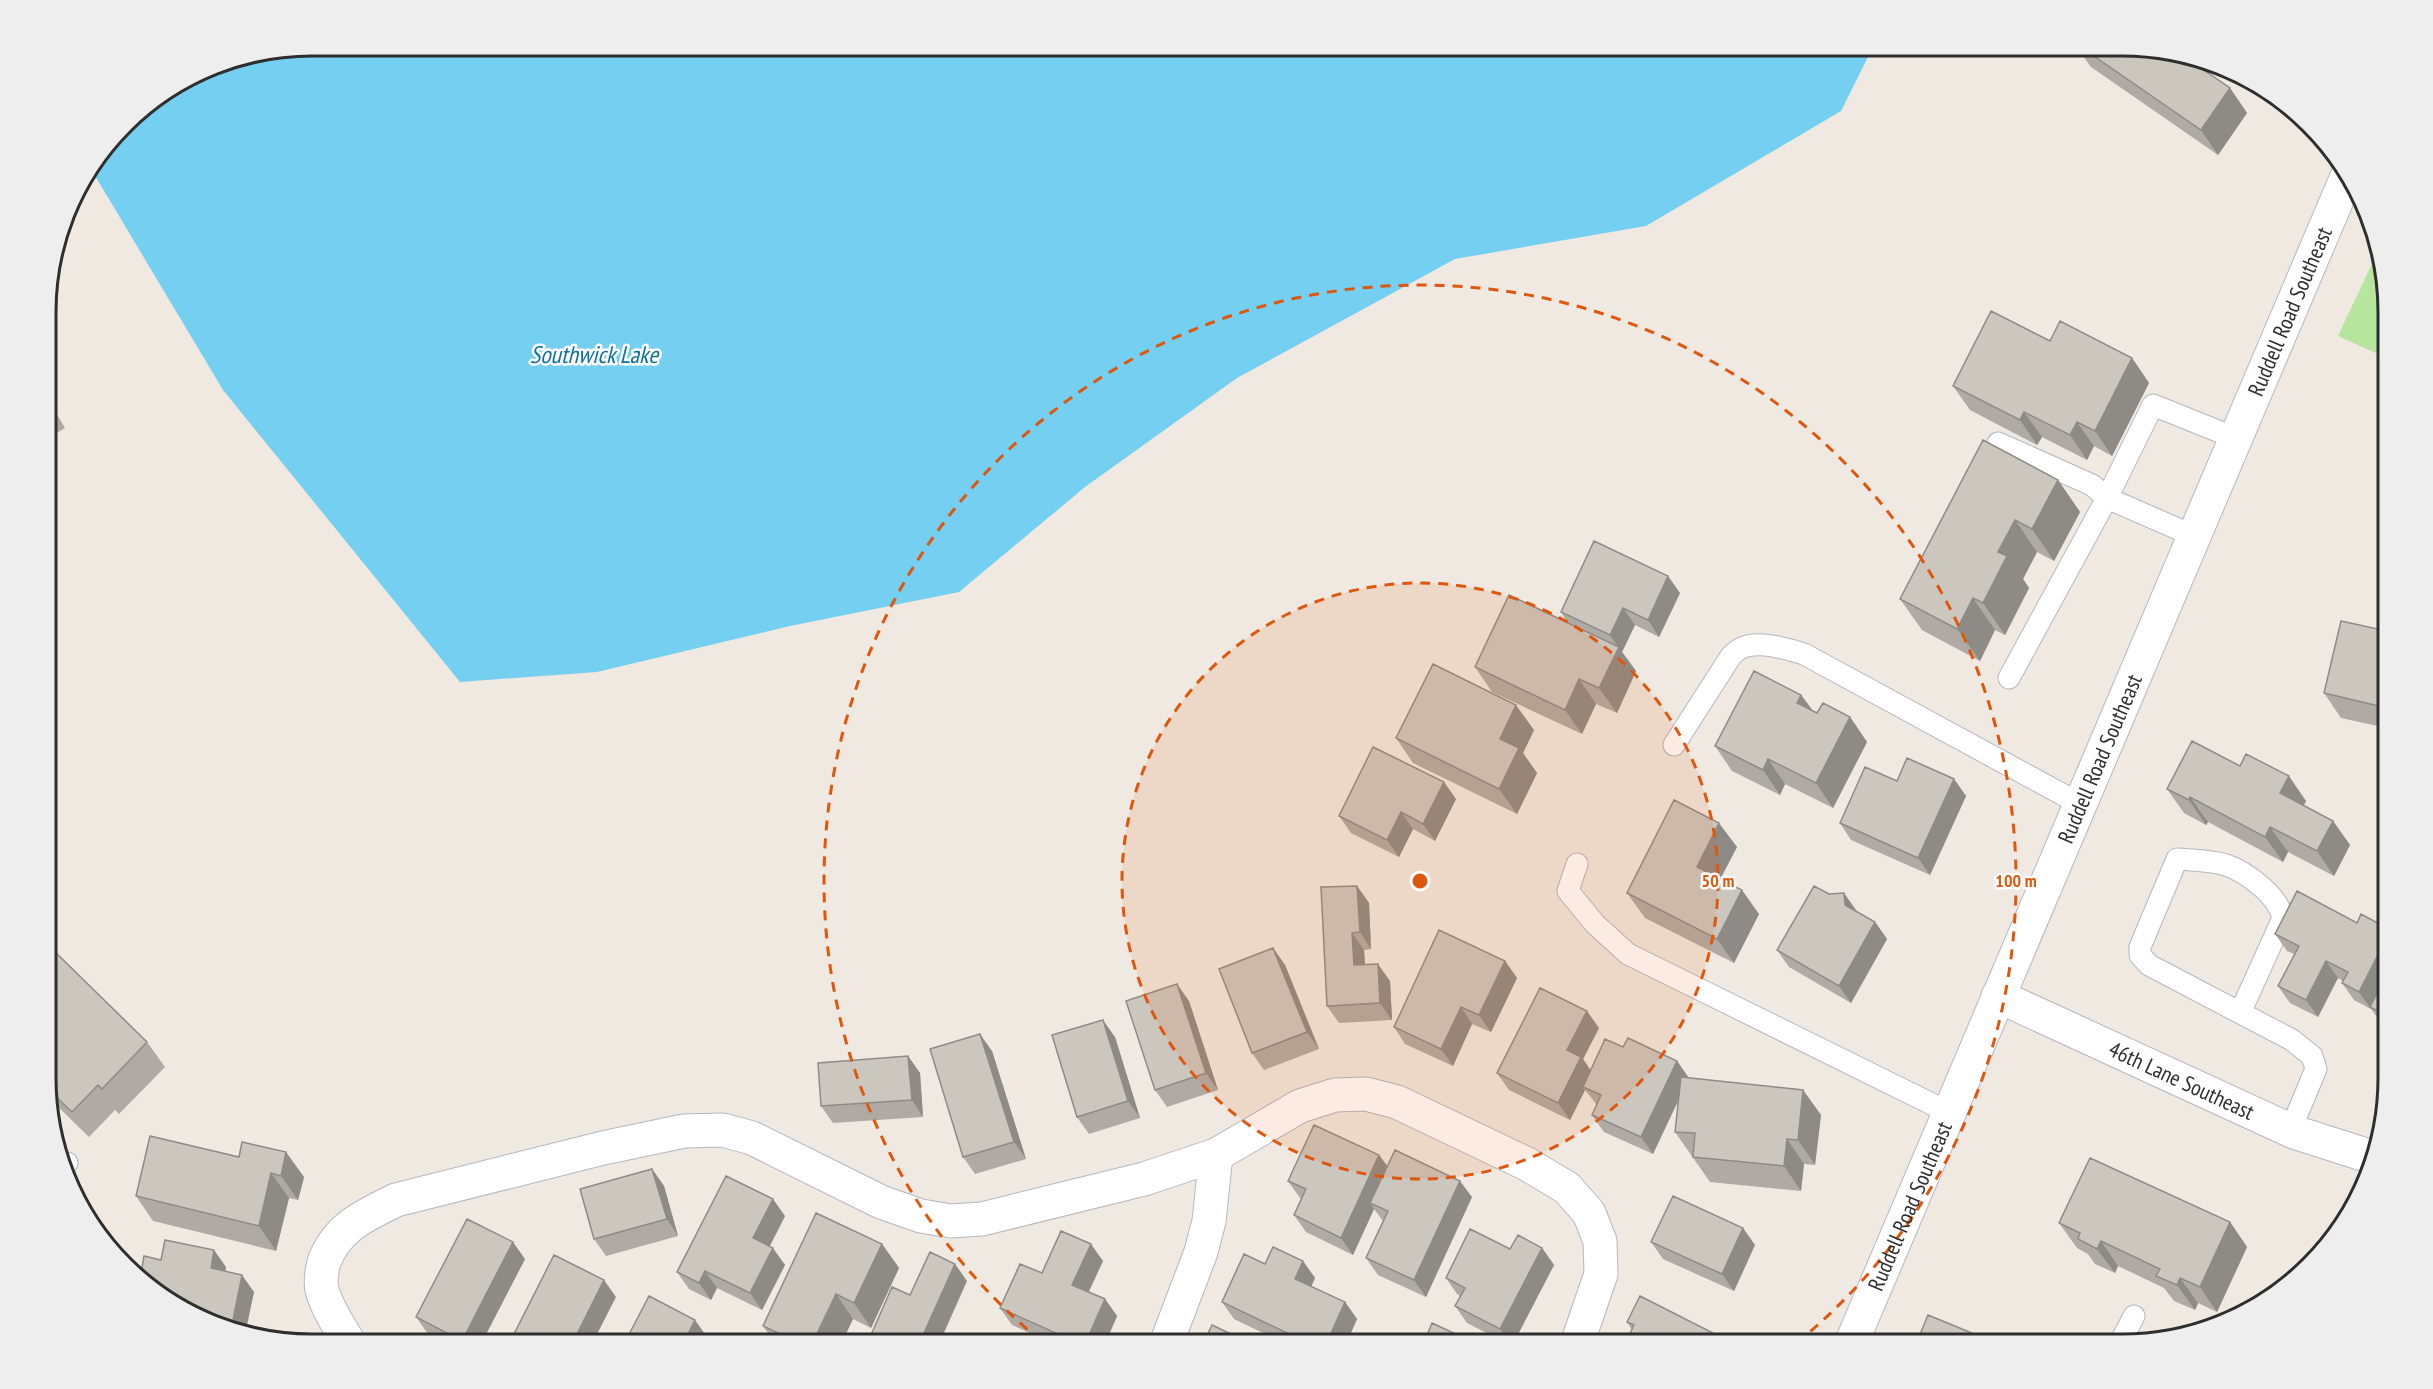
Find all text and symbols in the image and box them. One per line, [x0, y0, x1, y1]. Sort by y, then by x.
street label: Ruddell Road Southeast [2241, 222, 2338, 400]
water label: Southwick Lake [530, 339, 660, 370]
street label: Ruddell Road Southeast [2051, 670, 2148, 847]
text: 50 m [1702, 869, 1734, 892]
text: 100 m [1995, 869, 2037, 892]
centre of rings [1410, 871, 1430, 891]
street label: 46th Lane Southeast [2104, 1035, 2259, 1126]
street label: Ruddell Road Southeast [1861, 1117, 1958, 1295]

